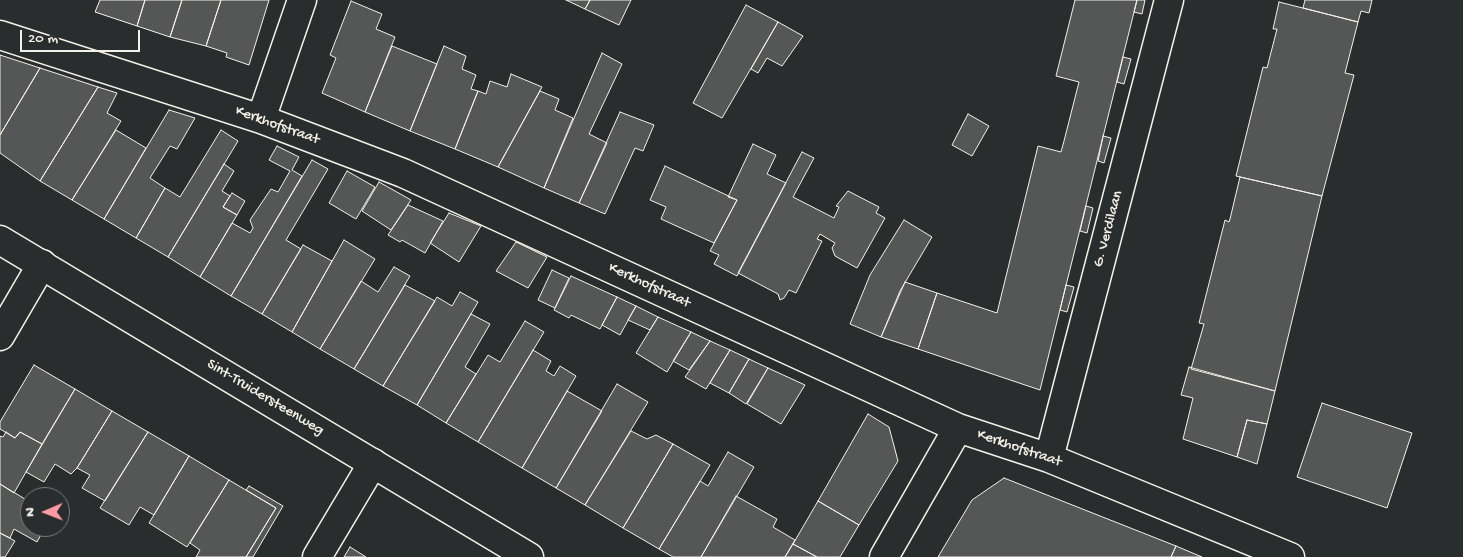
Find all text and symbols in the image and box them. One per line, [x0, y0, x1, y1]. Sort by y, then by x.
scale bar [22, 20, 142, 52]
text: 20 m [28, 30, 58, 48]
street label: Kerkhofstraat [232, 102, 322, 150]
street label: G. Verdilaan [1090, 189, 1128, 269]
street label: Kerkhofstraat [605, 259, 693, 313]
street label: Sint-Truidersteenweg [203, 356, 327, 440]
street label: Kerkhofstraat [974, 426, 1064, 472]
north arrow [20, 487, 70, 537]
text: N [22, 508, 39, 517]

